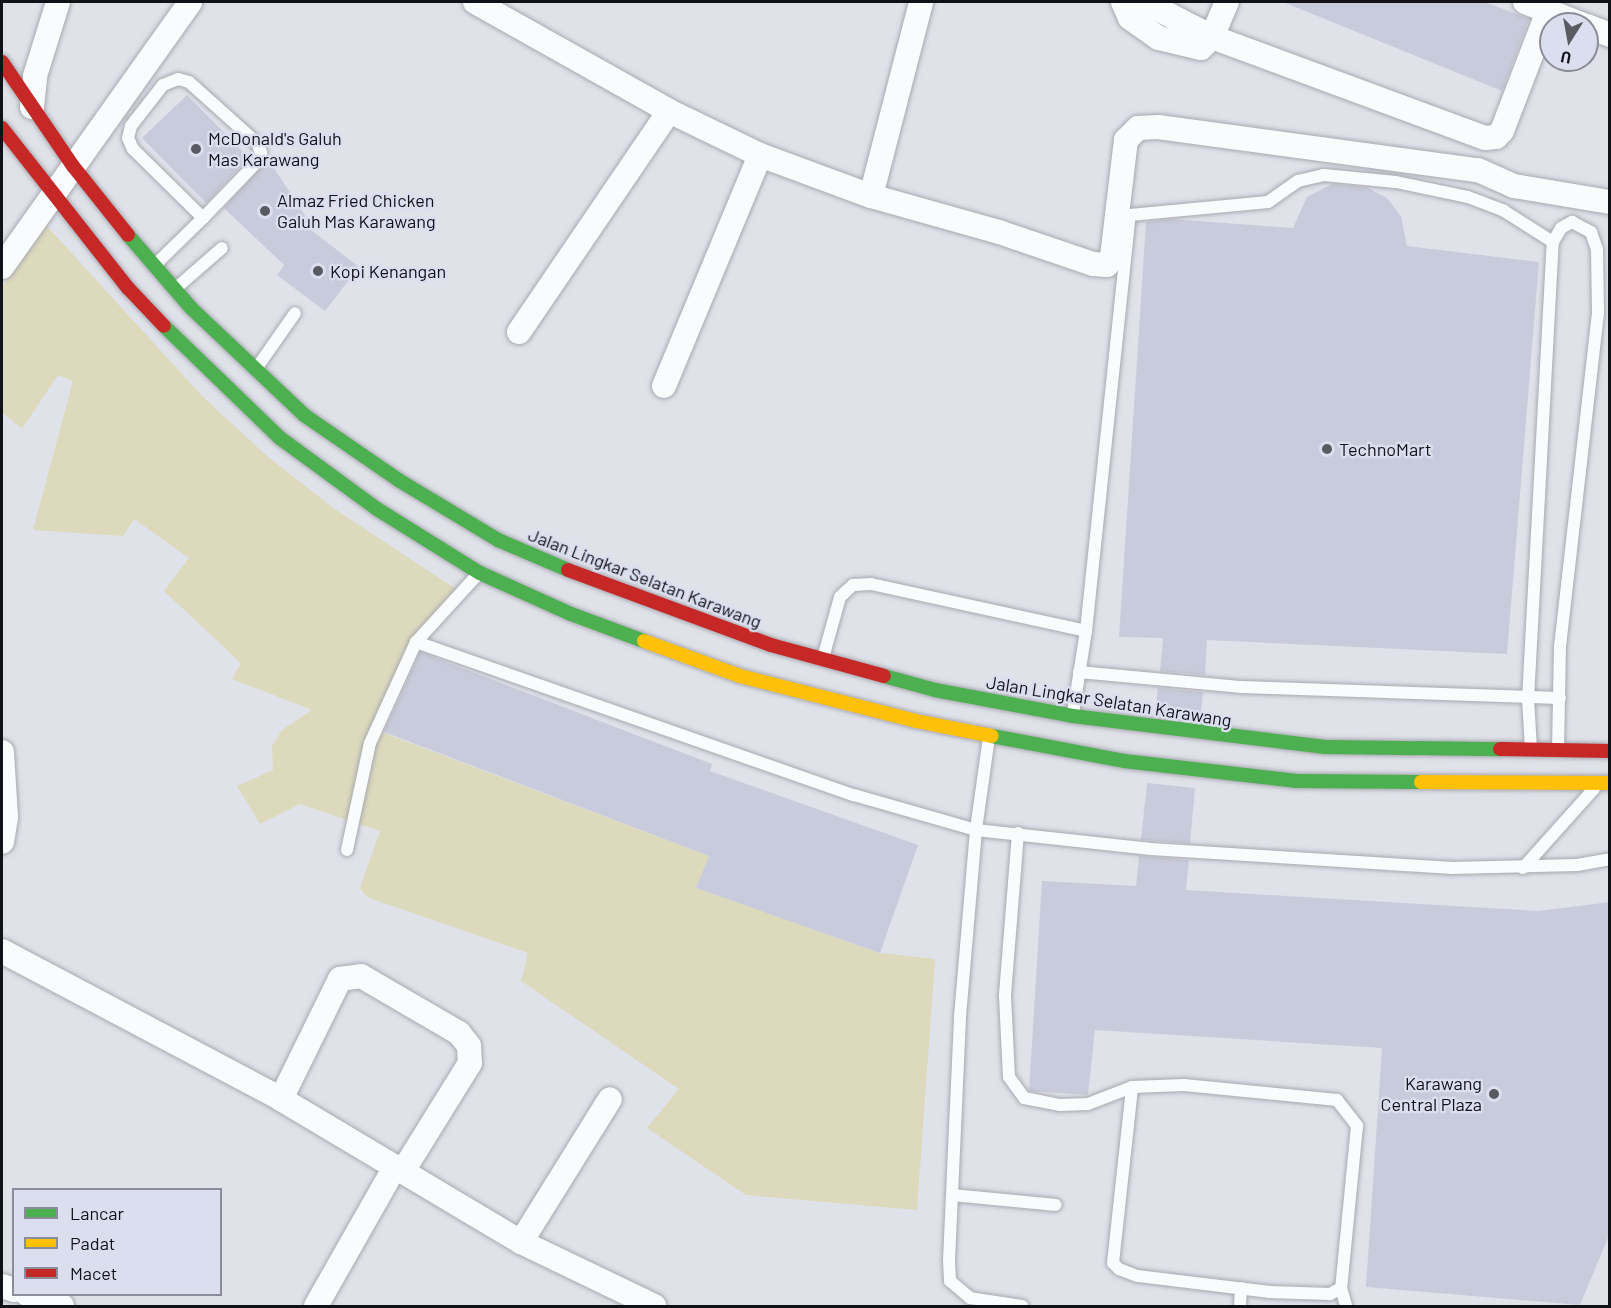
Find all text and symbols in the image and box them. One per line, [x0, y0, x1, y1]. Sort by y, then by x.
north arrow [1539, 12, 1599, 72]
text: U [1559, 48, 1573, 68]
place label: McDonald's Galuh Mas Karawang [208, 128, 342, 170]
marker: McDonald's Galuh Mas Karawang [189, 142, 203, 156]
place label: Almaz Fried Chicken Galuh Mas Karawang [277, 190, 436, 232]
marker: Almaz Fried Chicken Galuh Mas Karawang [258, 204, 272, 218]
place label: Kopi Kenangan [330, 260, 446, 282]
marker: Kopi Kenangan [311, 264, 325, 278]
place label: TechnoMart [1339, 438, 1431, 460]
marker: TechnoMart [1320, 442, 1334, 456]
street label: Jalan Lingkar Selatan Karawang [525, 523, 765, 633]
street label: Jalan Lingkar Selatan Karawang [985, 671, 1233, 731]
place label: Karawang Central Plaza [1381, 1073, 1482, 1116]
marker: Karawang Central Plaza [1487, 1087, 1501, 1101]
legend [12, 1188, 222, 1296]
text: Lancar [70, 1202, 124, 1224]
text: Padat [70, 1232, 115, 1254]
text: Macet [70, 1262, 117, 1284]

